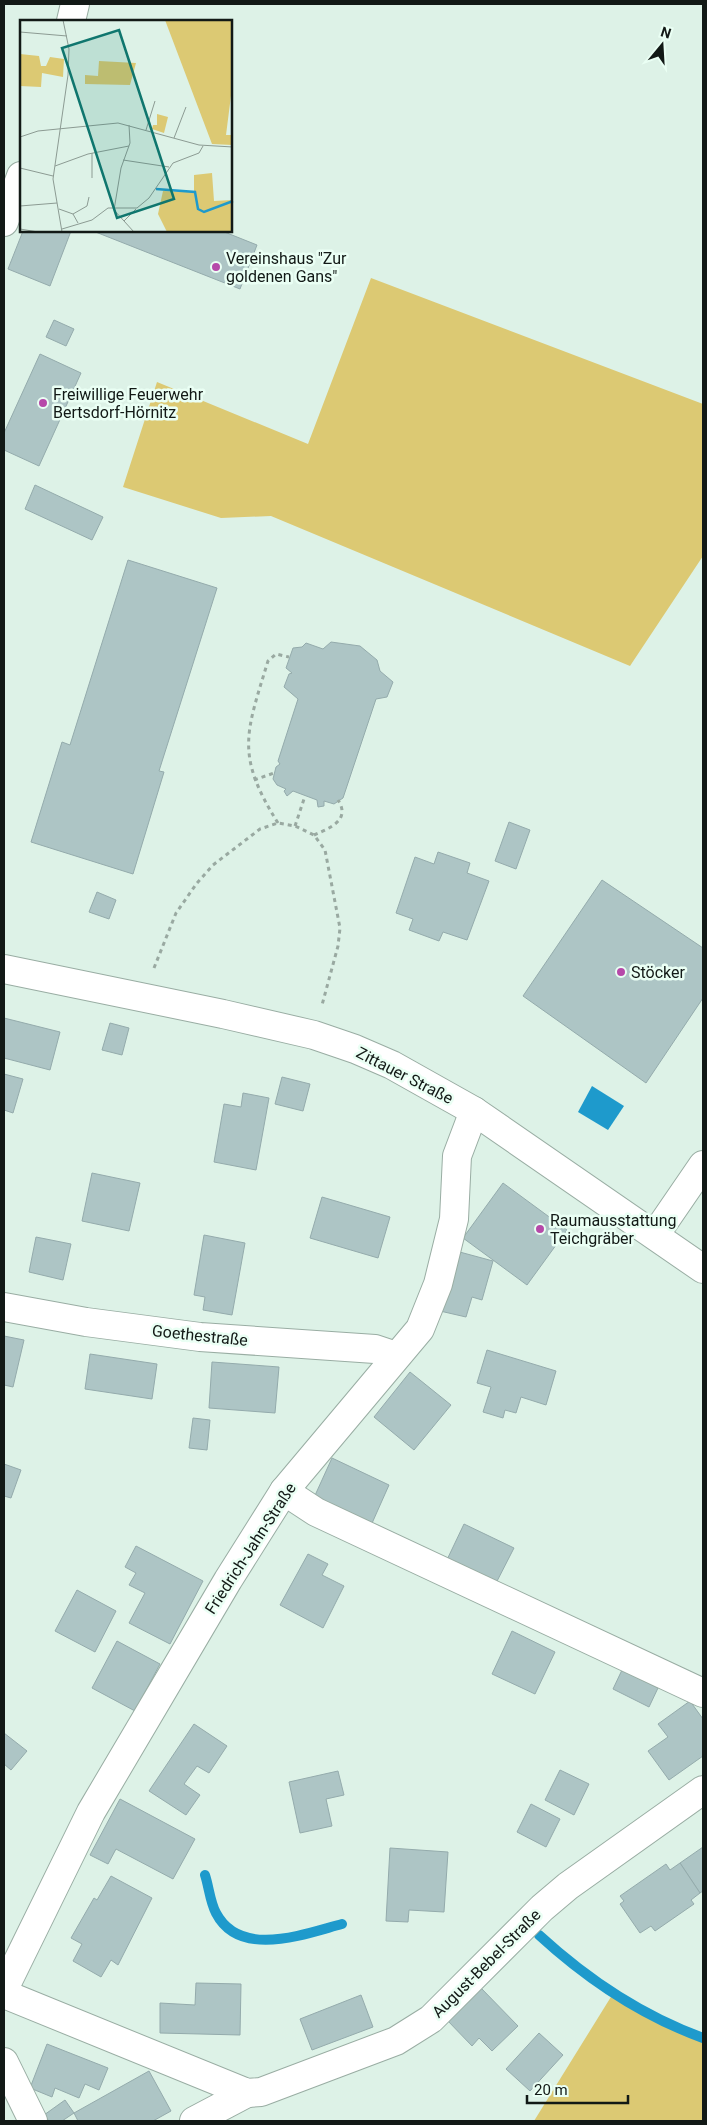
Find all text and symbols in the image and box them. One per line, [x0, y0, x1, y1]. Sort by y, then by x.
inset map [20, 20, 232, 232]
north arrow [637, 20, 687, 70]
text: N [659, 23, 673, 42]
place label: Vereinshaus "Zur goldenen Gans" [226, 249, 347, 286]
marker: Vereinshaus "Zur goldenen Gans" [210, 261, 222, 273]
place label: Freiwillige Feuerwehr Bertsdorf-Hörnitz [53, 385, 204, 422]
marker: Freiwillige Feuerwehr Bertsdorf-Hörnitz [37, 397, 49, 409]
place label: Stöcker [631, 963, 686, 982]
marker: Stöcker [615, 966, 627, 978]
street label: Zittauer Straße [353, 1043, 456, 1108]
place label: Raumausstattung Teichgräber [550, 1211, 677, 1248]
marker: Raumausstattung Teichgräber [534, 1223, 546, 1235]
street label: Goethestraße [151, 1321, 249, 1350]
street label: Friedrich-Jahn-Straße [201, 1479, 300, 1617]
street label: August-Bebel-Straße [428, 1905, 545, 2022]
scale bar [527, 2072, 628, 2104]
text: 20 m [534, 2081, 568, 2099]

